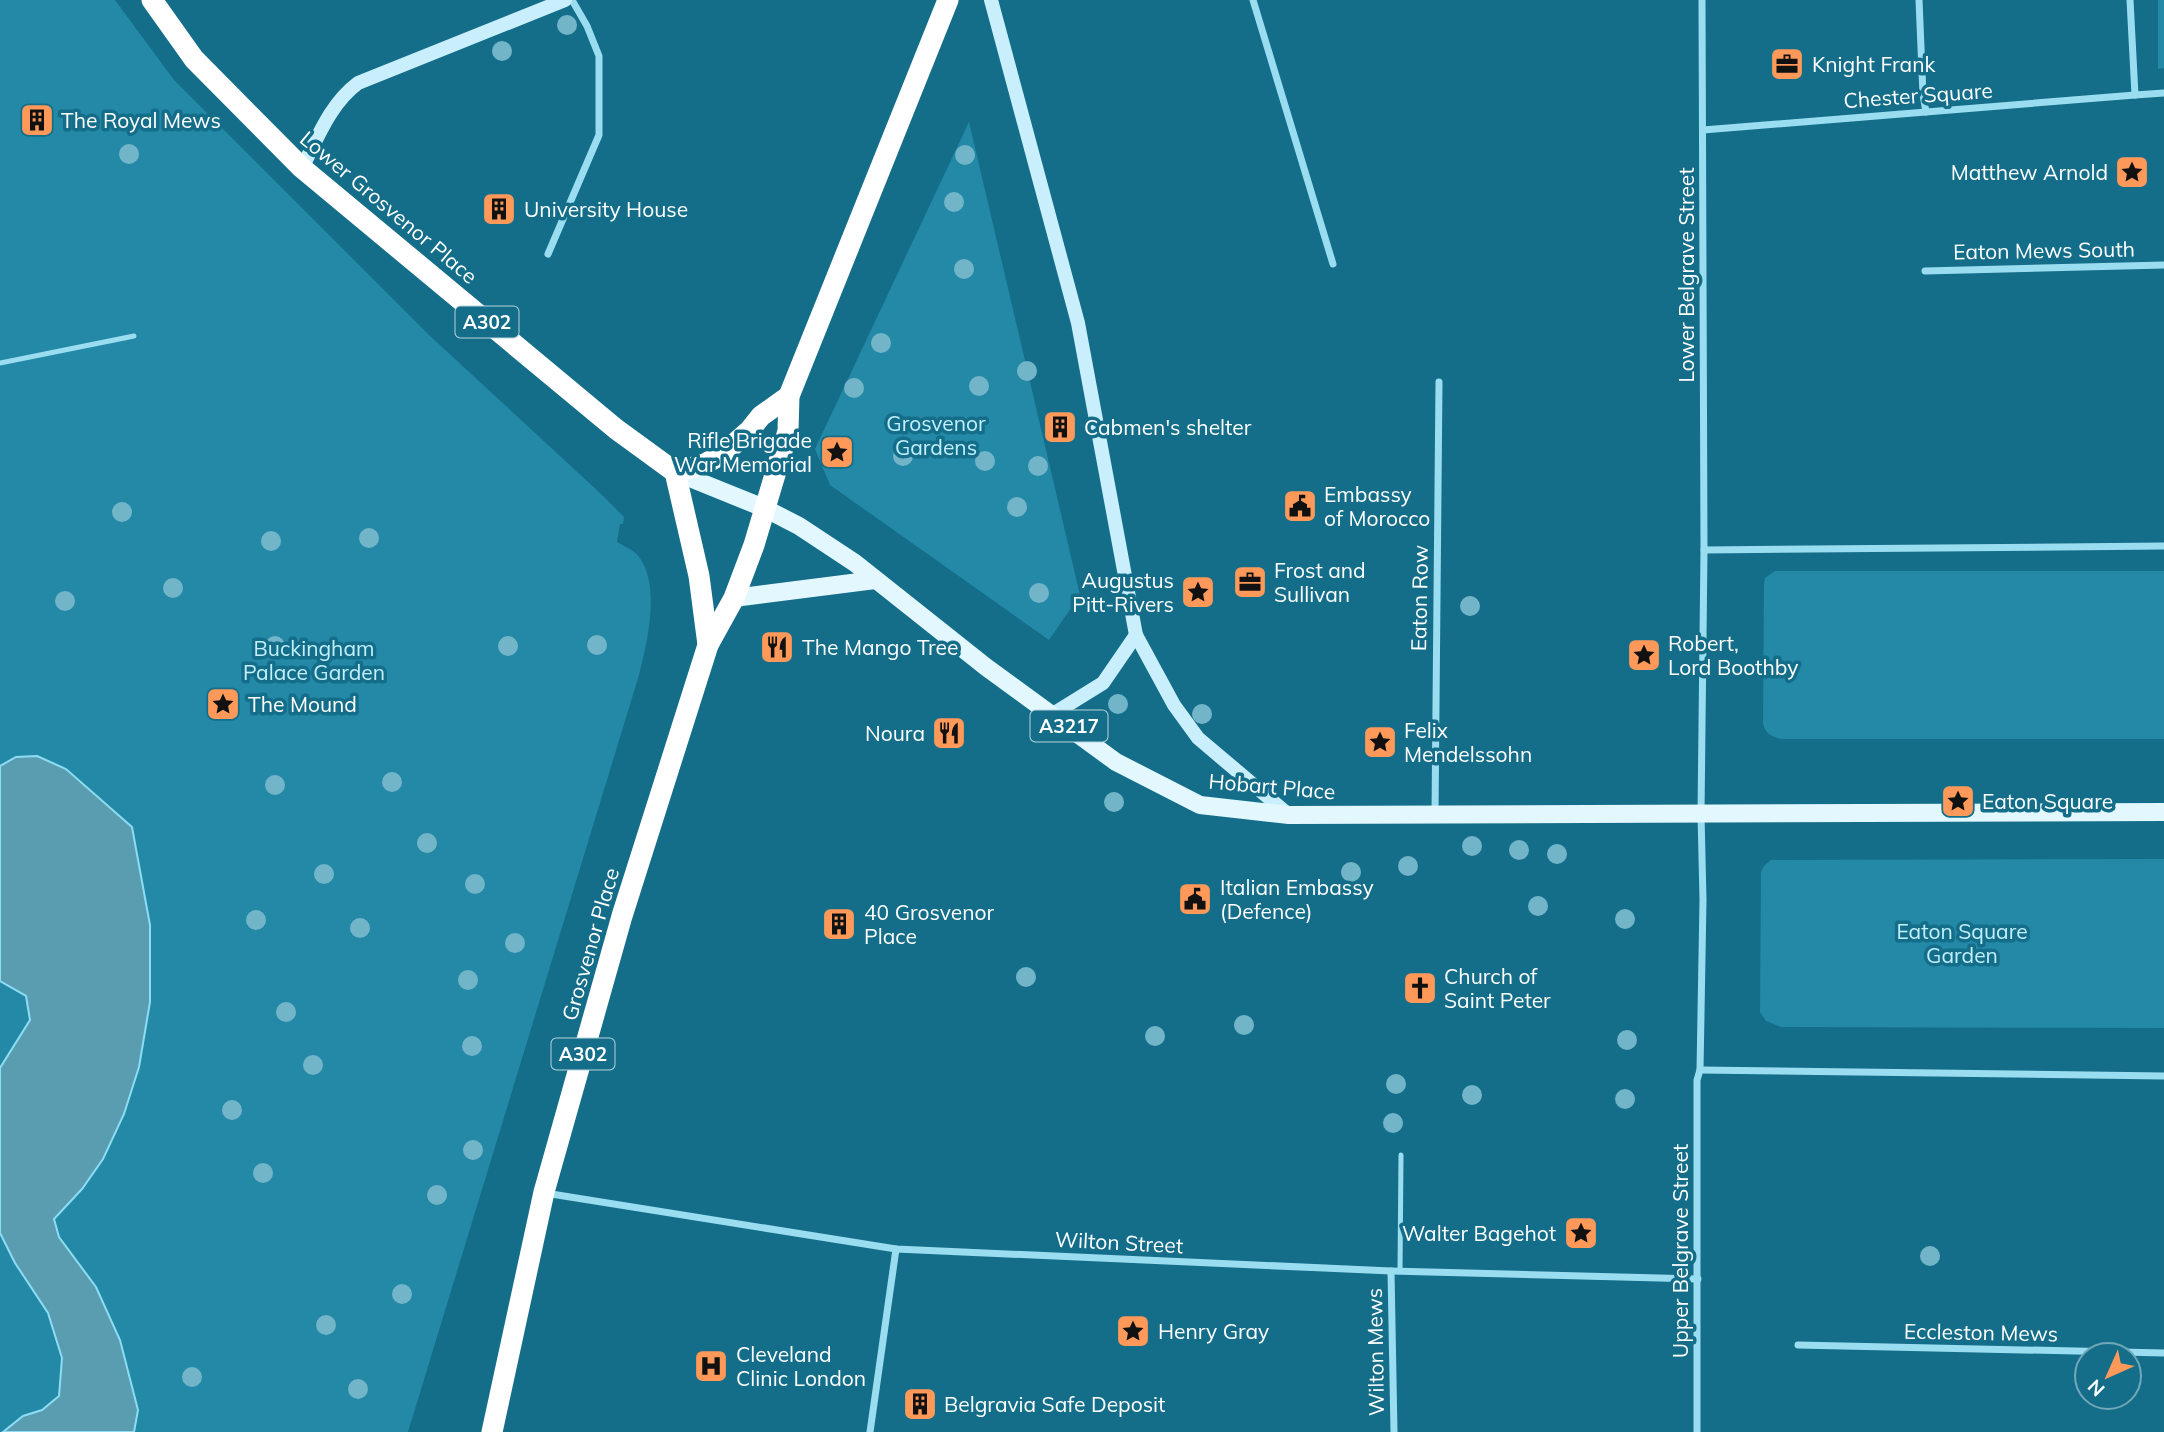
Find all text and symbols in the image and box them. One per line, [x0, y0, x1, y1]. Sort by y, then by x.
office icon: Knight Frank [1768, 45, 1806, 83]
place label: Knight Frank [1812, 51, 1935, 77]
street label: Chester Square [1843, 77, 1993, 113]
building icon: The Royal Mews [18, 101, 56, 139]
place label: The Royal Mews [61, 107, 221, 133]
street label: Lower Grosvenor Place [295, 125, 483, 289]
place icon: Matthew Arnold [2113, 153, 2151, 191]
place label: Matthew Arnold [1951, 159, 2108, 185]
street label: Lower Belgrave Street [1673, 167, 1699, 383]
building icon: University House [480, 190, 518, 228]
place label: University House [524, 196, 688, 222]
street label: Eaton Mews South [1953, 235, 2135, 265]
road number: A302 [456, 306, 518, 338]
building icon: Cabmen's shelter [1041, 408, 1079, 446]
park label: Grosvenor Gardens [886, 410, 986, 460]
place label: Cabmen's shelter [1084, 414, 1252, 440]
place label: Rifle Brigade War Memorial [674, 427, 812, 477]
place icon: Rifle Brigade War Memorial [818, 433, 856, 471]
place label: Embassy of Morocco [1324, 481, 1430, 531]
public building icon: Embassy of Morocco [1281, 487, 1319, 525]
street label: Eaton Row [1405, 545, 1433, 651]
place label: Frost and Sullivan [1274, 557, 1366, 607]
office icon: Frost and Sullivan [1231, 563, 1269, 601]
place label: Augustus Pitt-Rivers [1072, 567, 1174, 617]
place icon: Augustus Pitt-Rivers [1179, 573, 1217, 611]
restaurant icon: The Mango Tree [758, 628, 796, 666]
place label: Robert, Lord Boothby [1668, 630, 1798, 680]
place label: The Mango Tree [802, 634, 958, 660]
park label: Buckingham Palace Garden [243, 635, 385, 685]
place icon: Robert, Lord Boothby [1625, 636, 1663, 674]
place icon: The Mound [204, 685, 242, 723]
place label: The Mound [248, 691, 357, 717]
road number: A3217 [1030, 710, 1108, 741]
restaurant icon: Noura [930, 714, 968, 752]
place label: Felix Mendelssohn [1404, 717, 1532, 767]
place label: Noura [865, 720, 925, 746]
place icon: Felix Mendelssohn [1361, 723, 1399, 761]
street label: Hobart Place [1208, 768, 1336, 804]
place icon: Eaton Square [1939, 782, 1977, 820]
place label: Eaton Square [1982, 788, 2113, 814]
street label: Grosvenor Place [556, 865, 624, 1023]
place label: Italian Embassy (Defence) [1220, 874, 1374, 924]
public building icon: Italian Embassy (Defence) [1176, 880, 1214, 918]
place label: 40 Grosvenor Place [864, 899, 994, 949]
building icon: 40 Grosvenor Place [820, 905, 858, 943]
park label: Eaton Square Garden [1896, 918, 2028, 968]
place label: Church of Saint Peter [1444, 963, 1551, 1013]
church icon: Church of Saint Peter [1401, 969, 1439, 1007]
road number: A302 [552, 1038, 614, 1070]
street label: Upper Belgrave Street [1667, 1144, 1693, 1358]
place icon: Walter Bagehot [1562, 1214, 1600, 1252]
place label: Walter Bagehot [1402, 1220, 1556, 1246]
street label: Wilton Street [1054, 1226, 1184, 1258]
street label: Wilton Mews [1361, 1288, 1389, 1416]
place icon: Henry Gray [1114, 1312, 1152, 1350]
place label: Henry Gray [1158, 1318, 1269, 1344]
street label: Eccleston Mews [1904, 1318, 2058, 1346]
place label: Cleveland Clinic London [736, 1341, 866, 1391]
north arrow [2073, 1341, 2143, 1411]
hospital icon: Cleveland Clinic London [692, 1347, 730, 1385]
text: N [2082, 1374, 2110, 1402]
building icon: Belgravia Safe Deposit [901, 1385, 939, 1423]
place label: Belgravia Safe Deposit [944, 1391, 1165, 1417]

